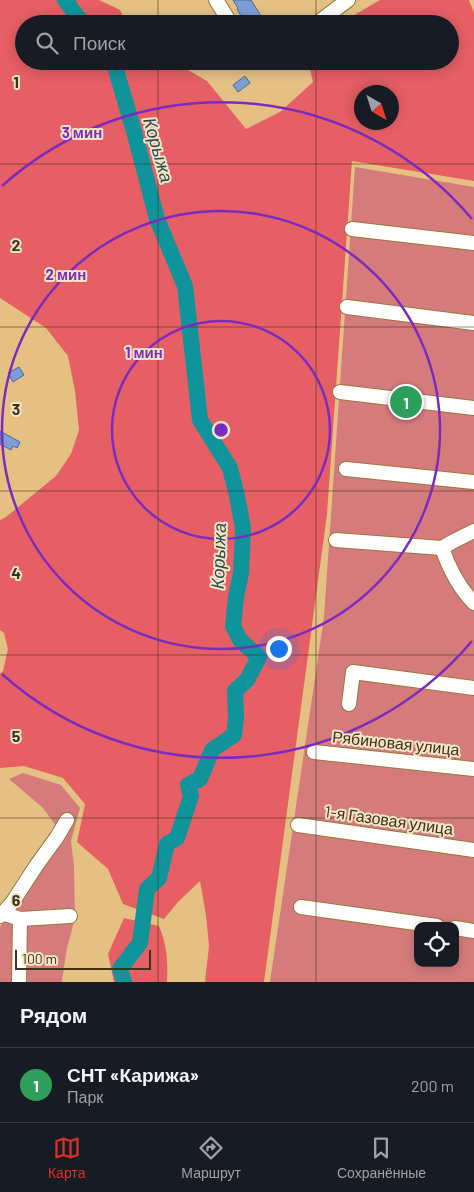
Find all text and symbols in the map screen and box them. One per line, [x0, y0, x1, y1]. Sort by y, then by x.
search box [15, 15, 459, 70]
icon: search [33, 29, 61, 57]
text: Поиск [73, 31, 126, 54]
text: 1 [13, 72, 19, 91]
north arrow [354, 85, 399, 130]
water label: Корыжа [139, 115, 179, 185]
text: 3 мин [62, 123, 102, 141]
text: 2 [12, 235, 21, 254]
text: 2 мин [46, 265, 86, 283]
text: 1 мин [125, 343, 163, 361]
pin: 1 [390, 383, 422, 421]
text: 3 [12, 399, 20, 418]
centre of rings [212, 421, 230, 439]
water label: Корыжа [206, 522, 230, 589]
text: 4 [11, 563, 21, 582]
your location [266, 636, 292, 662]
text: 5 [12, 726, 21, 745]
street label: Рябиновая улица [332, 726, 461, 759]
street label: 1-я Газовая улица [324, 801, 455, 838]
text: 6 [12, 890, 21, 909]
map controls [414, 922, 459, 967]
button: locate [414, 922, 459, 967]
scale bar [15, 947, 151, 970]
text: 100 m [22, 950, 57, 967]
text: Рядом [20, 1002, 87, 1027]
text: СНТ «Карижа» [67, 1063, 199, 1086]
text: 1 [33, 1076, 39, 1095]
text: 200 m [411, 1076, 454, 1095]
text: Парк [67, 1087, 103, 1106]
tab: Карта [48, 1134, 85, 1181]
tab: Маршрут [181, 1134, 241, 1181]
tab: Сохранённые [337, 1134, 426, 1181]

